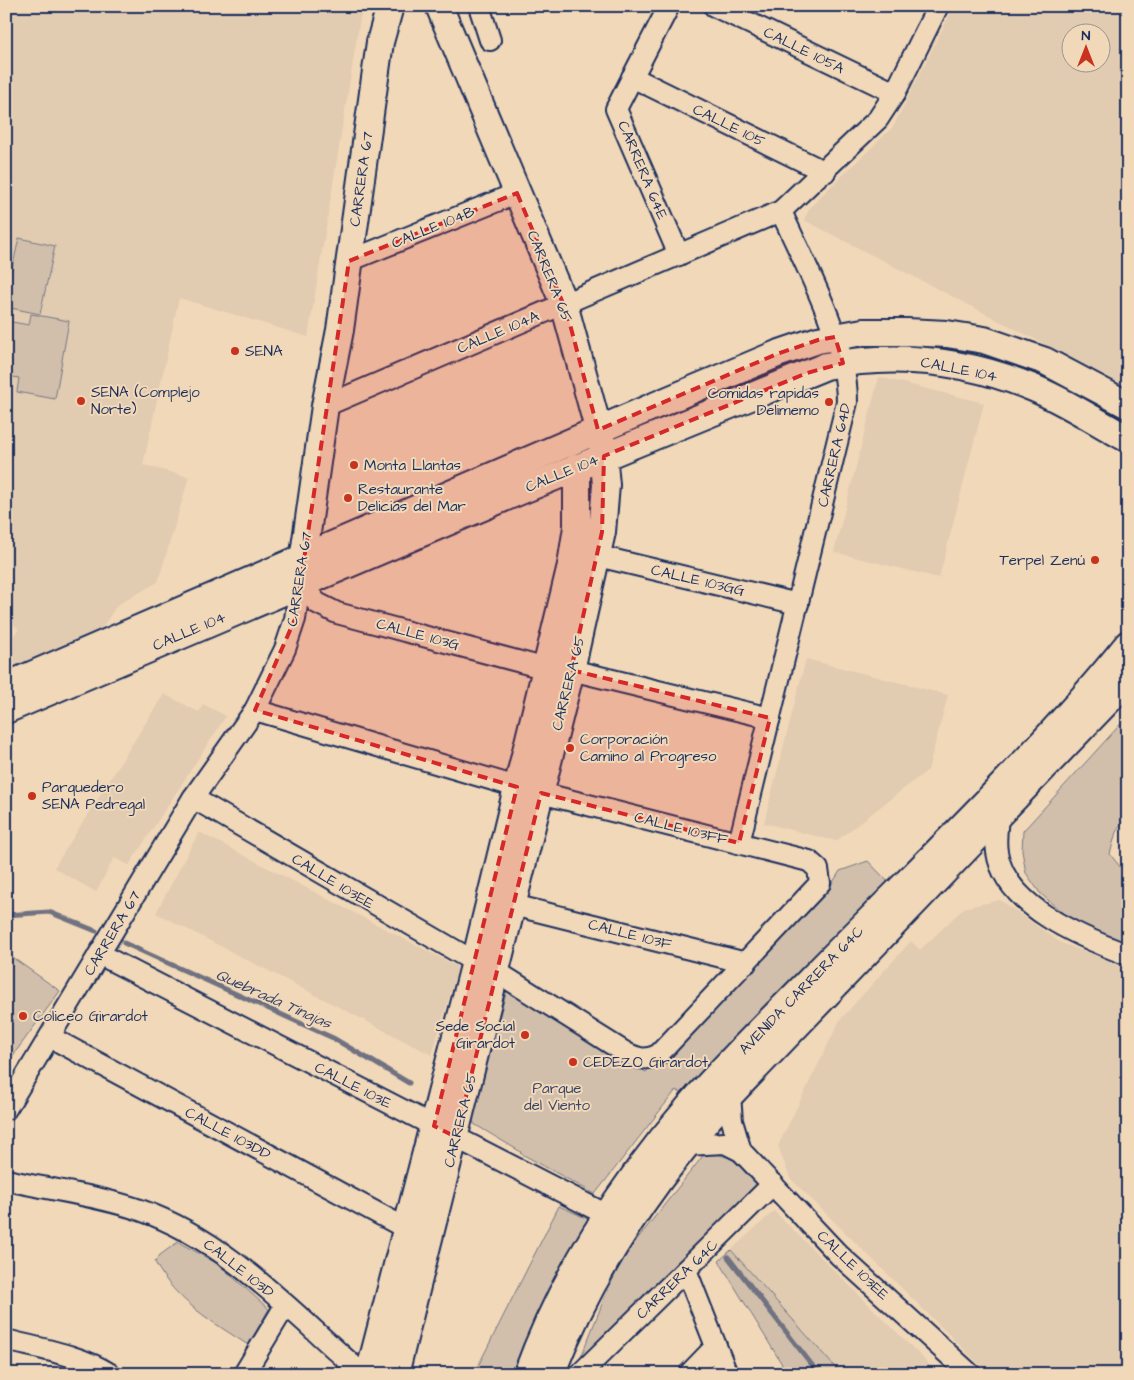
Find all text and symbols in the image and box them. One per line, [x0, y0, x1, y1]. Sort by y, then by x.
street label: CALLE 105A [760, 22, 848, 79]
north arrow [1062, 22, 1112, 72]
text: N [1082, 26, 1091, 46]
street label: CALLE 105 [689, 99, 769, 152]
street label: CARRERA 64E [612, 118, 673, 223]
street label: CARRERA 67 [344, 130, 379, 228]
street label: CALLE 104B [388, 201, 478, 254]
street label: CARRERA 65 [522, 227, 578, 325]
street label: CALLE 104A [454, 306, 543, 359]
place label: SENA [245, 341, 283, 362]
marker: SENA [229, 345, 241, 357]
street label: CALLE 104 [919, 352, 999, 387]
place label: SENA (Complejo Norte) [91, 382, 200, 420]
place label: Comidas rapidas Delimemo [708, 383, 820, 421]
marker: SENA (Complejo Norte) [75, 395, 87, 407]
marker: Comidas rapidas Delimemo [823, 396, 835, 408]
street label: CARRERA 64D [812, 401, 857, 509]
street label: CALLE 104 [522, 449, 602, 498]
place label: Monta Llantas [364, 455, 462, 476]
marker: Monta Llantas [348, 459, 360, 471]
place label: Restaurante Delicias del Mar [358, 479, 466, 517]
marker: Restaurante Delicias del Mar [342, 492, 354, 504]
street label: CARRERA 67 [282, 530, 317, 628]
place label: Terpel Zenú [999, 550, 1085, 571]
marker: Terpel Zenú [1089, 554, 1101, 566]
street label: CALLE 103GG [649, 559, 747, 602]
street label: CALLE 104 [149, 607, 229, 656]
street label: CALLE 103G [374, 613, 462, 656]
street label: CARRERA 65 [547, 633, 590, 733]
place label: Corporación Camino al Progreso [580, 729, 717, 768]
marker: Corporación Camino al Progreso [564, 742, 576, 754]
place label: Parquedero SENA Pedregal [42, 777, 145, 816]
marker: Parquedero SENA Pedregal [26, 790, 38, 802]
street label: CALLE 103FF [632, 807, 730, 850]
street label: CALLE 103EE [288, 849, 378, 914]
street label: CARRERA 67 [79, 887, 146, 980]
street label: CALLE 103F [586, 914, 674, 955]
street label: AVENIDA CARRERA 64C [734, 921, 869, 1059]
water label: Quebrada Tinajas [212, 964, 336, 1035]
place label: Coliceo Girardot [33, 1006, 148, 1027]
marker: Coliceo Girardot [17, 1010, 29, 1022]
place label: Sede Social Girardot [436, 1016, 515, 1054]
marker: Sede Social Girardot [519, 1029, 531, 1041]
place label: CEDEZO Girardot [583, 1052, 708, 1073]
marker: CEDEZO Girardot [567, 1056, 579, 1068]
street label: CALLE 103E [311, 1057, 395, 1114]
street label: CARRERA 65 [439, 1070, 482, 1170]
park label: Parque del Viento [524, 1078, 591, 1116]
street label: CALLE 103DD [181, 1102, 275, 1165]
street label: CALLE 103EE [812, 1226, 893, 1305]
street label: CALLE 103D [199, 1234, 279, 1303]
street label: CARRERA 64C [632, 1234, 723, 1324]

